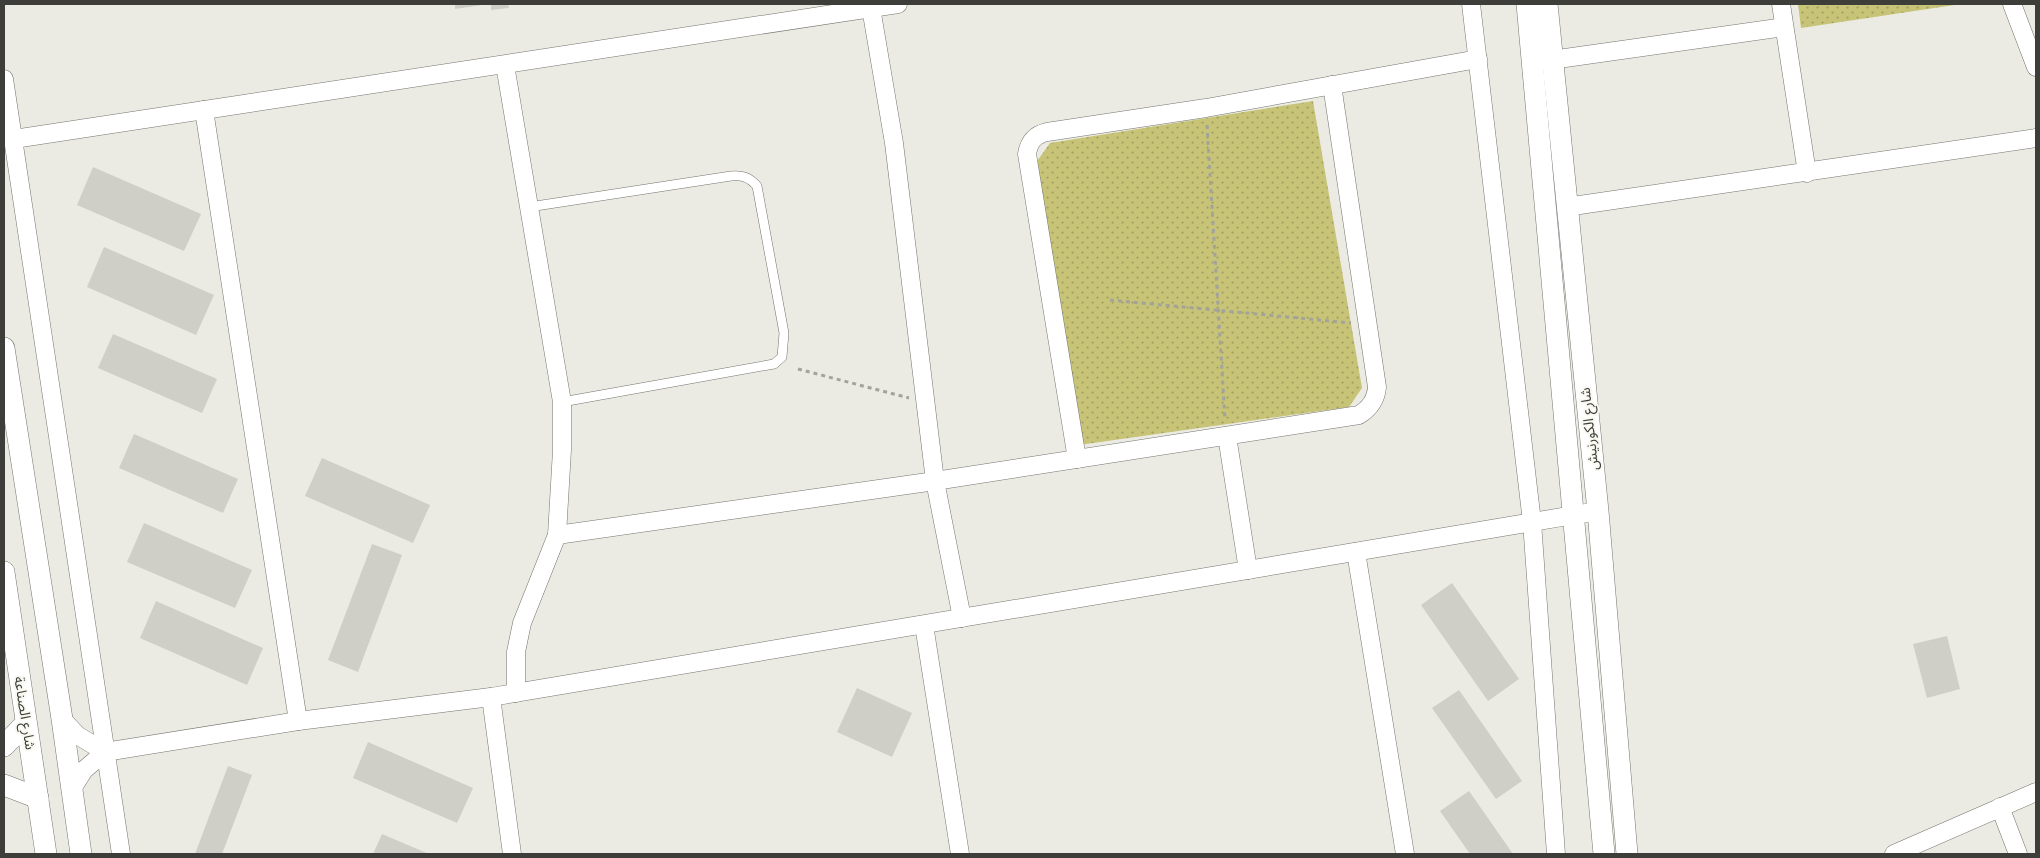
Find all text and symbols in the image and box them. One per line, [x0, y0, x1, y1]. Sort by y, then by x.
street label: شارع الكورنيش [1577, 386, 1604, 471]
street label: شارع الصناعة [8, 675, 39, 751]

